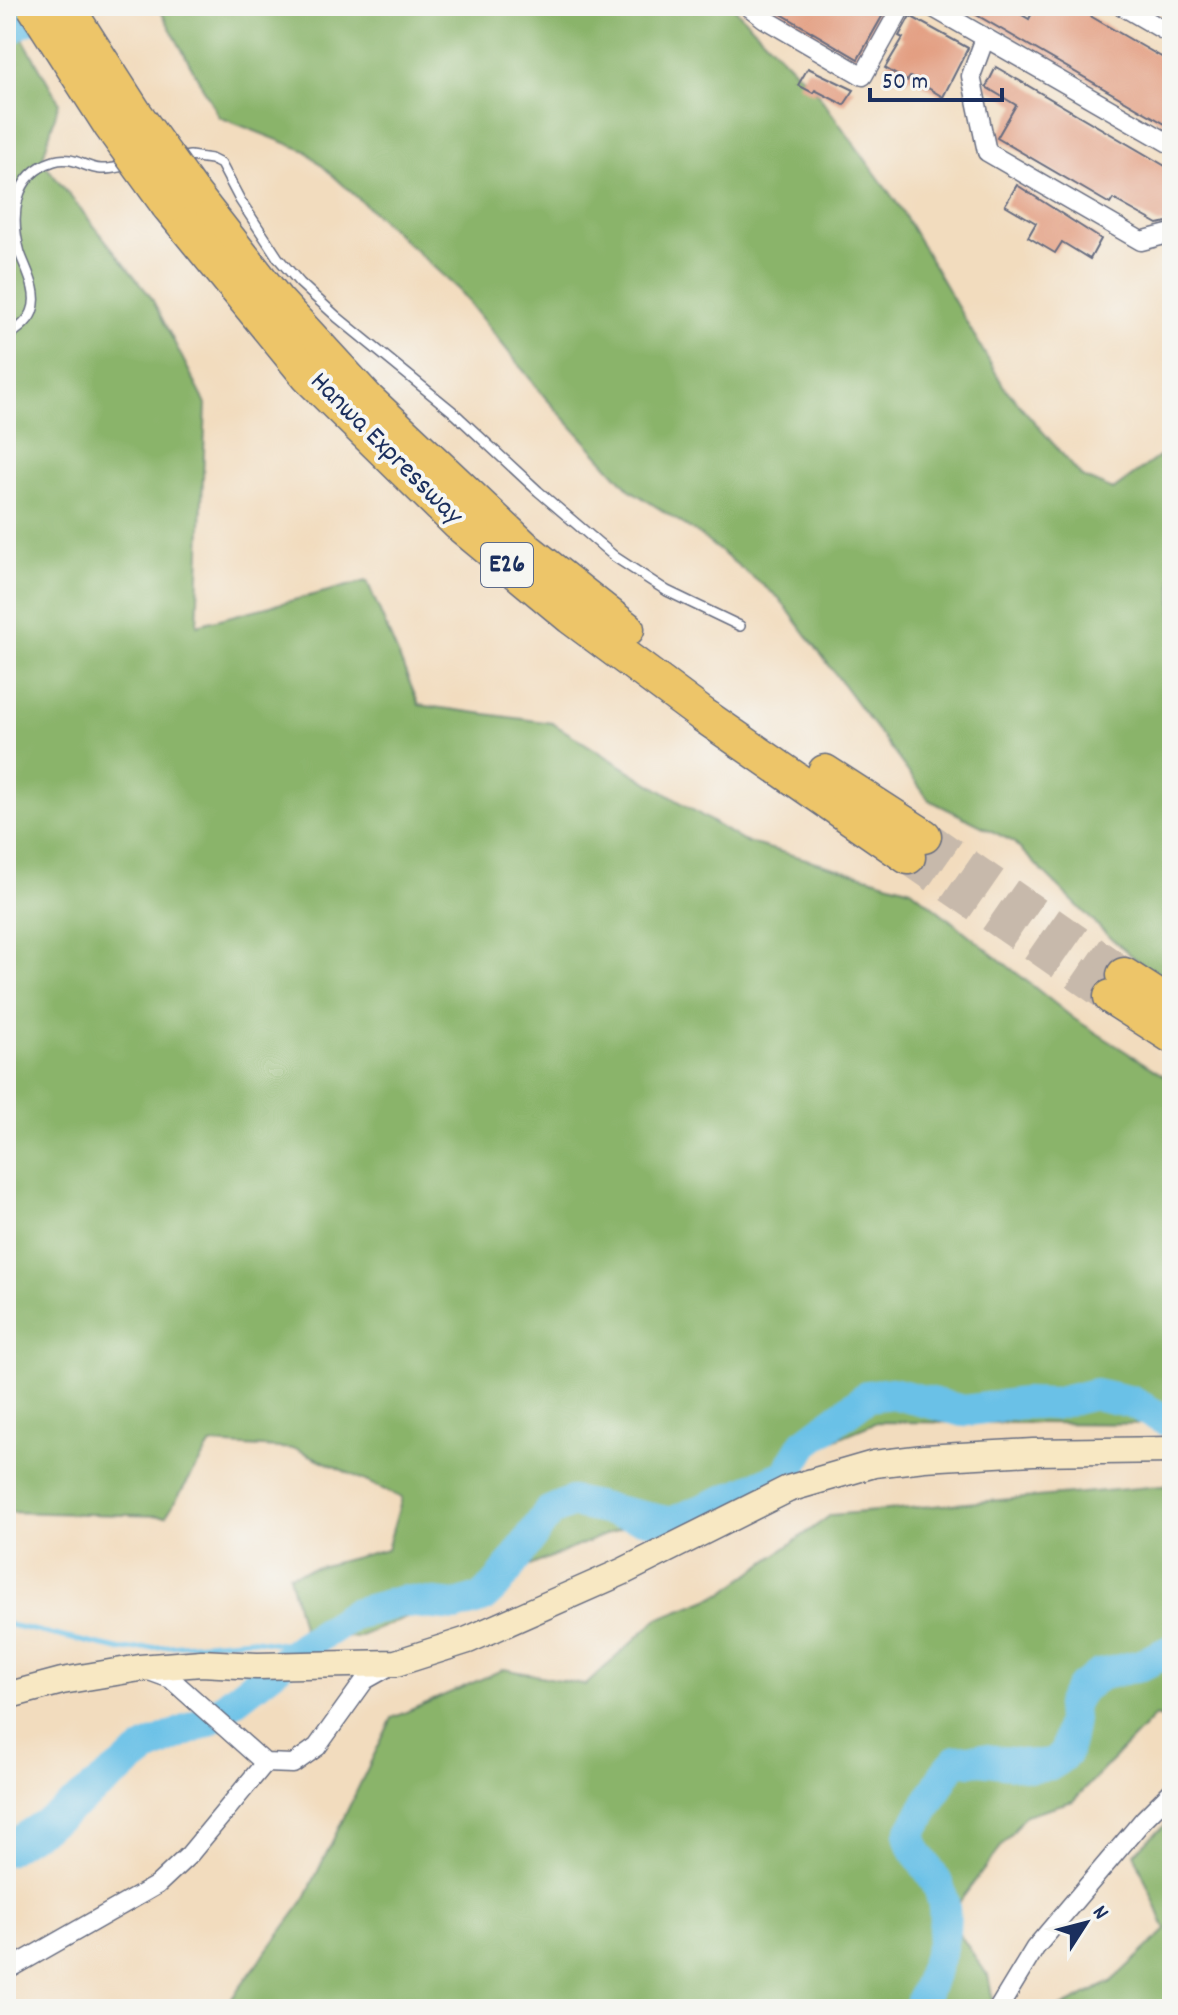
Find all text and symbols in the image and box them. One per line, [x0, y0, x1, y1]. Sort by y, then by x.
scale bar [870, 52, 1002, 102]
text: 50 m [882, 66, 928, 100]
street label: Hanwa Expressway [299, 364, 471, 536]
road number: E26 [481, 543, 533, 587]
north arrow [1046, 1883, 1126, 1963]
text: N [1084, 1900, 1115, 1927]

